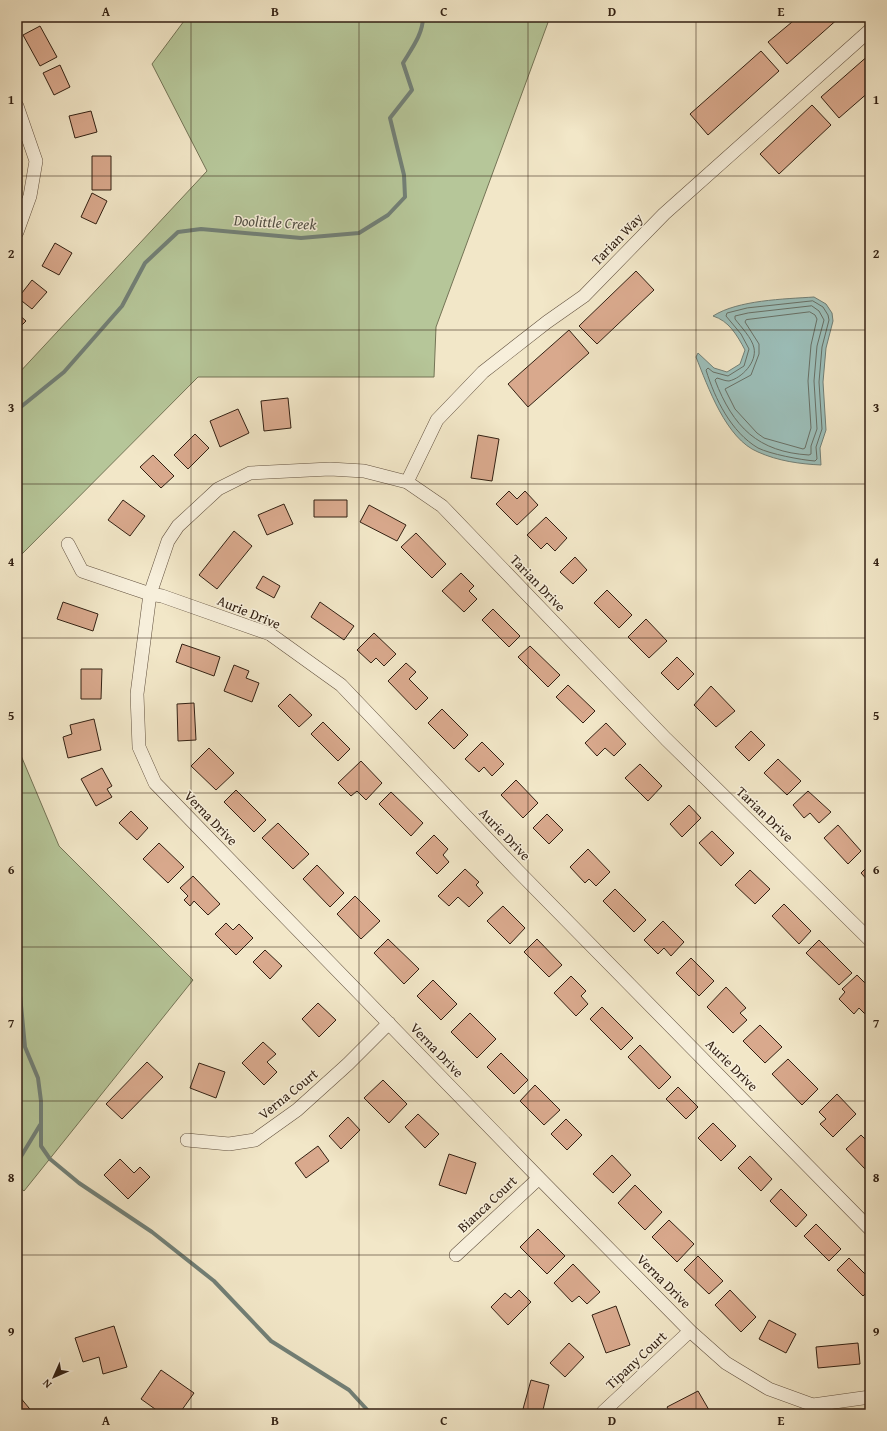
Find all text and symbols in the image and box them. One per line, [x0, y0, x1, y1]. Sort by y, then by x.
text: A [102, 2, 111, 21]
text: B [271, 2, 279, 21]
text: C [440, 2, 448, 21]
text: D [608, 2, 616, 21]
text: E [778, 2, 785, 21]
text: 1 [8, 90, 14, 109]
text: 1 [873, 90, 879, 109]
street label: Tarian Way [587, 208, 647, 270]
water label: Doolittle Creek [232, 209, 317, 235]
text: 2 [8, 244, 15, 263]
text: 2 [873, 244, 880, 263]
text: 3 [8, 398, 14, 417]
text: 3 [873, 398, 879, 417]
street label: Tarian Drive [506, 550, 571, 616]
text: 4 [8, 552, 15, 571]
text: 4 [873, 552, 880, 571]
street label: Aurie Drive [214, 590, 284, 634]
text: 5 [8, 706, 15, 725]
text: 5 [873, 706, 880, 725]
street label: Tarian Drive [732, 782, 798, 847]
street label: Verna Drive [180, 786, 243, 850]
street label: Aurie Drive [475, 803, 536, 865]
text: 6 [8, 860, 15, 879]
text: 6 [873, 860, 880, 879]
text: 7 [8, 1014, 15, 1033]
text: 7 [873, 1014, 880, 1033]
street label: Verna Drive [406, 1018, 469, 1082]
street label: Aurie Drive [701, 1034, 763, 1096]
street label: Verna Court [254, 1064, 322, 1124]
text: 8 [8, 1168, 15, 1187]
text: 8 [873, 1168, 880, 1187]
street label: Bianca Court [453, 1171, 521, 1237]
street label: Verna Drive [632, 1249, 696, 1313]
text: 9 [8, 1322, 15, 1341]
text: 9 [873, 1322, 880, 1341]
street label: Tipany Court [601, 1326, 671, 1394]
north arrow [34, 1357, 74, 1397]
text: N [38, 1375, 55, 1392]
text: A [102, 1411, 111, 1430]
text: B [271, 1411, 279, 1430]
text: C [440, 1411, 448, 1430]
text: D [608, 1411, 616, 1430]
text: E [778, 1411, 785, 1430]

